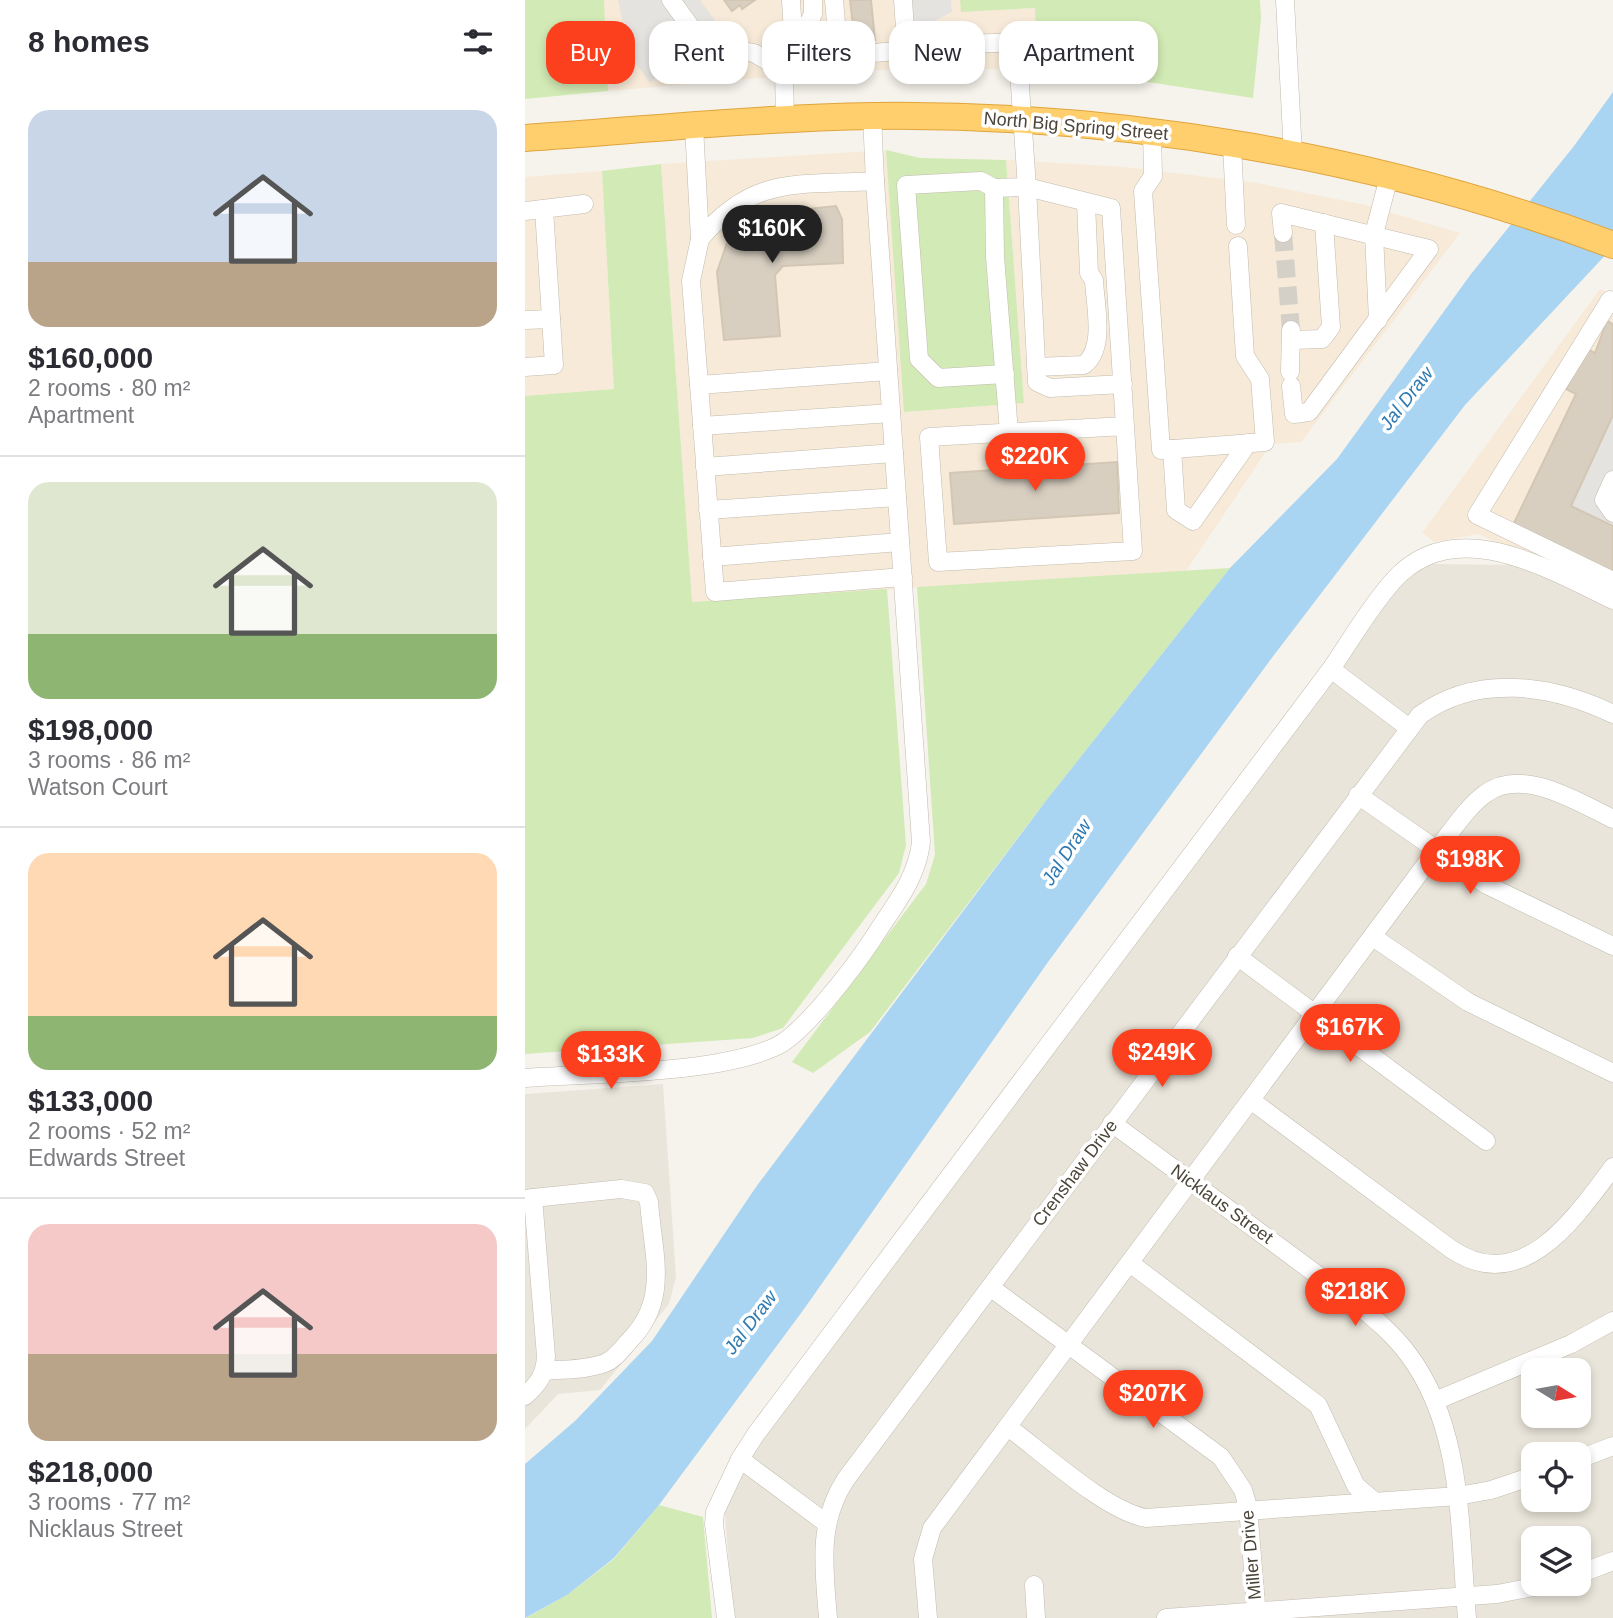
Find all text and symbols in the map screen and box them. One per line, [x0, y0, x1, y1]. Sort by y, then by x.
chip: Buy [546, 21, 635, 84]
chip: Rent [649, 21, 748, 84]
chip: Filters [762, 21, 875, 84]
chip: New [889, 21, 985, 84]
chip: Apartment [999, 21, 1158, 84]
icon: filters [459, 23, 497, 61]
text: 8 homes [28, 25, 150, 58]
street label: North Big Spring Street [983, 108, 1169, 144]
icon: home [200, 156, 326, 282]
pin: $160K [723, 205, 821, 265]
text: $160K [738, 215, 806, 241]
text: $160,000 [28, 341, 153, 374]
water label: Jal Draw [1375, 362, 1438, 435]
text: 2 rooms · 80 m² [28, 375, 190, 401]
text: Apartment [28, 402, 134, 428]
pin: $220K [986, 434, 1084, 493]
text: $220K [1001, 443, 1069, 469]
icon: home [200, 528, 326, 654]
text: $198,000 [28, 713, 153, 746]
text: 3 rooms · 86 m² [28, 747, 190, 773]
text: Watson Court [28, 774, 168, 800]
water label: Jal Draw [1037, 814, 1096, 890]
pin: $198K [1421, 836, 1519, 896]
text: $198K [1436, 846, 1504, 872]
icon: home [200, 899, 326, 1025]
pin: $167K [1301, 1004, 1399, 1064]
text: $167K [1316, 1014, 1384, 1040]
pin: $249K [1113, 1030, 1211, 1089]
pin: $133K [562, 1032, 660, 1091]
text: $249K [1128, 1039, 1196, 1065]
text: $133K [577, 1041, 645, 1067]
text: $133,000 [28, 1084, 153, 1117]
street label: Crenshaw Drive [1028, 1116, 1122, 1230]
text: 2 rooms · 52 m² [28, 1118, 190, 1144]
text: Edwards Street [28, 1145, 185, 1171]
street label: Nicklaus Street [1167, 1160, 1277, 1248]
pin: $218K [1306, 1268, 1404, 1328]
icon: home [200, 1270, 326, 1396]
text: $218K [1321, 1278, 1389, 1304]
water label: Jal Draw [719, 1285, 782, 1359]
north arrow [1521, 1358, 1591, 1428]
map controls [1521, 1358, 1591, 1596]
pin: $207K [1104, 1370, 1202, 1430]
text: $207K [1119, 1380, 1187, 1406]
button: locate [1521, 1442, 1591, 1512]
text: $218,000 [28, 1455, 153, 1488]
text: 3 rooms · 77 m² [28, 1489, 190, 1515]
street label: Miller Drive [1237, 1509, 1265, 1601]
text: Nicklaus Street [28, 1516, 183, 1542]
button: layers [1521, 1526, 1591, 1596]

